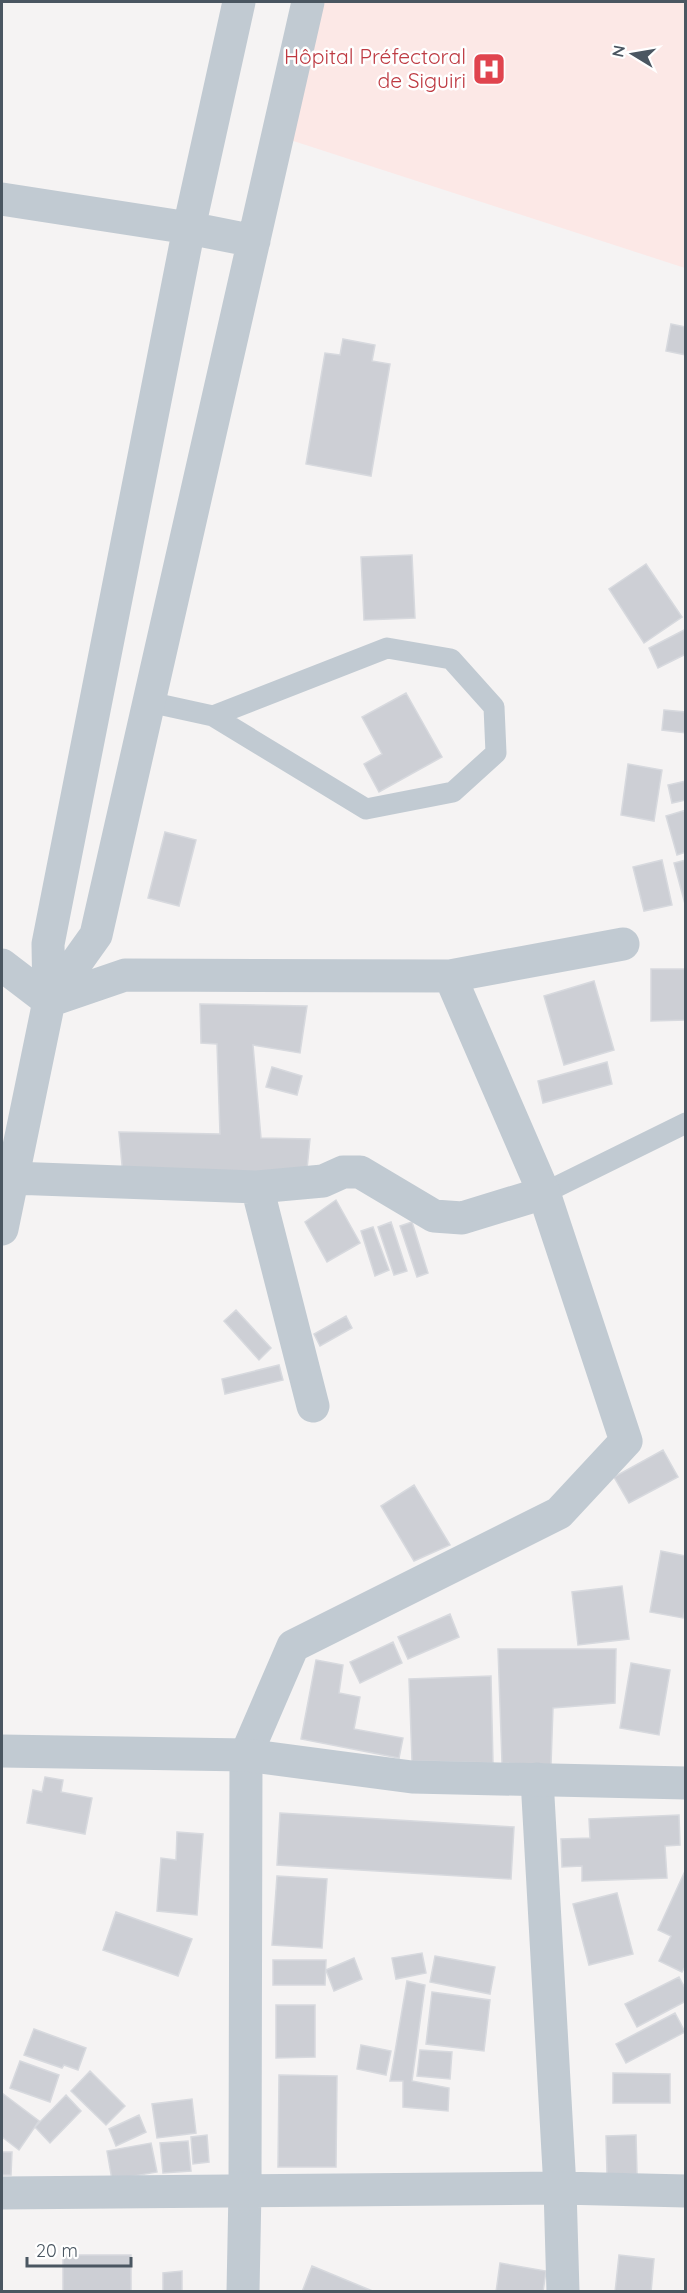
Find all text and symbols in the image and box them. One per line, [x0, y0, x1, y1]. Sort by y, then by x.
north arrow [603, 24, 663, 84]
place label: Hôpital Préfectoral de Siguiri [284, 43, 466, 93]
text: N [607, 43, 629, 59]
hospital icon: Hôpital Préfectoral de Siguiri [471, 51, 507, 87]
scale bar [27, 2230, 130, 2268]
text: 20 m [36, 2239, 78, 2262]

